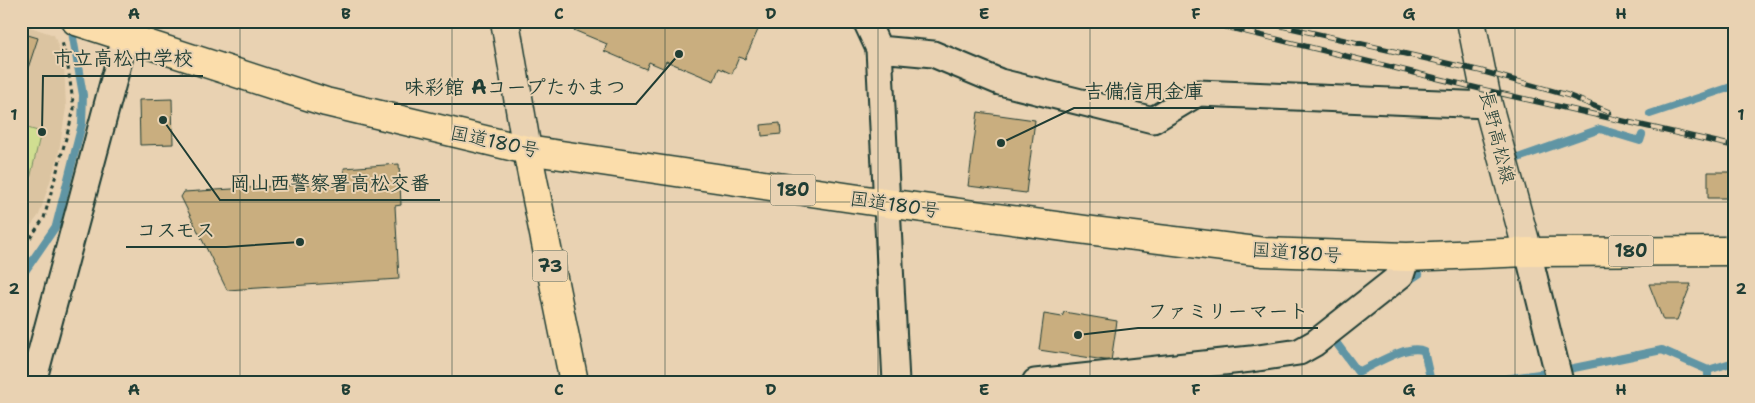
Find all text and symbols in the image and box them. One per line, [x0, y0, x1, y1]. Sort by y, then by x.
text: A [128, 3, 140, 24]
text: B [341, 3, 351, 24]
text: C [554, 3, 564, 24]
text: D [765, 3, 777, 24]
text: E [979, 3, 989, 24]
text: F [1191, 3, 1201, 24]
text: G [1403, 3, 1416, 24]
text: H [1615, 3, 1627, 24]
callout: 市立高松中学校 [43, 41, 203, 76]
text: 市立高松中学校 [53, 45, 193, 71]
callout: 味彩館 Aコープたかまつ [394, 69, 636, 104]
callout: 吉備信用金庫 [1074, 73, 1214, 108]
text: 味彩館 Aコープたかまつ [404, 74, 626, 100]
text: 吉備信用金庫 [1084, 78, 1204, 104]
street label: 長野高松線 [1474, 88, 1521, 186]
text: 1 [10, 104, 18, 125]
text: 1 [1737, 104, 1745, 125]
street label: 国道180号 [448, 120, 542, 163]
callout: 岡山西警察署高松交番 [220, 165, 440, 200]
text: 岡山西警察署高松交番 [230, 170, 430, 196]
road number: 180 [770, 174, 816, 206]
street label: 国道180号 [848, 186, 942, 223]
callout: コスモス [126, 212, 226, 247]
text: コスモス [136, 217, 216, 243]
road number: 180 [1608, 236, 1654, 266]
street label: 国道180号 [1251, 237, 1343, 268]
road number: 73 [532, 250, 568, 282]
text: 2 [8, 278, 20, 299]
text: 2 [1735, 278, 1747, 299]
callout: ファミリーマート [1138, 293, 1318, 328]
text: ファミリーマート [1148, 298, 1308, 324]
text: A [128, 379, 140, 400]
text: B [341, 379, 351, 400]
text: C [554, 379, 564, 400]
text: D [765, 379, 777, 400]
text: E [979, 379, 989, 400]
text: F [1191, 379, 1201, 400]
text: G [1403, 379, 1416, 400]
text: H [1615, 379, 1627, 400]

